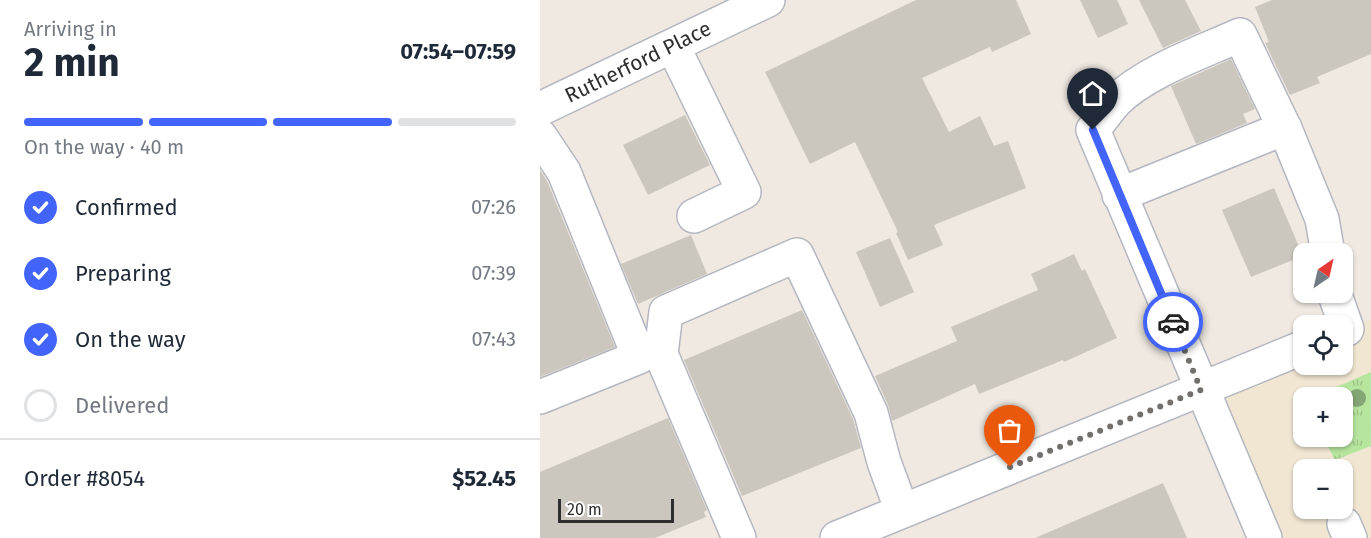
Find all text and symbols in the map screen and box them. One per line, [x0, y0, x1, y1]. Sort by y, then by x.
street label: Rutherford Place [561, 15, 715, 109]
text: Arriving in [24, 17, 117, 41]
text: 07:54–07:59 [400, 38, 516, 65]
text: 2 min [24, 40, 120, 86]
pin [1067, 68, 1118, 130]
icon: home [1076, 77, 1109, 110]
text: On the way · 40 m [24, 135, 184, 159]
icon: check [24, 191, 57, 224]
text: Confirmed [75, 194, 178, 221]
text: 07:26 [471, 195, 516, 219]
north arrow [1293, 243, 1353, 303]
map controls [1293, 243, 1353, 519]
icon: check [24, 257, 57, 290]
text: Preparing [75, 260, 171, 287]
text: 07:39 [471, 261, 516, 285]
courier [1143, 292, 1203, 352]
icon: car [1157, 306, 1190, 339]
button: locate [1293, 315, 1353, 375]
icon: check [24, 323, 57, 356]
text: On the way [75, 326, 186, 353]
text: 07:43 [471, 327, 516, 351]
button: + [1293, 387, 1353, 447]
text: Delivered [75, 392, 170, 419]
pin [984, 405, 1035, 467]
icon: bag [993, 414, 1026, 447]
button: − [1293, 459, 1353, 519]
text: Order #8054 [24, 465, 145, 492]
text: $52.45 [452, 465, 516, 492]
scale bar [558, 496, 674, 524]
text: 20 m [567, 500, 602, 519]

